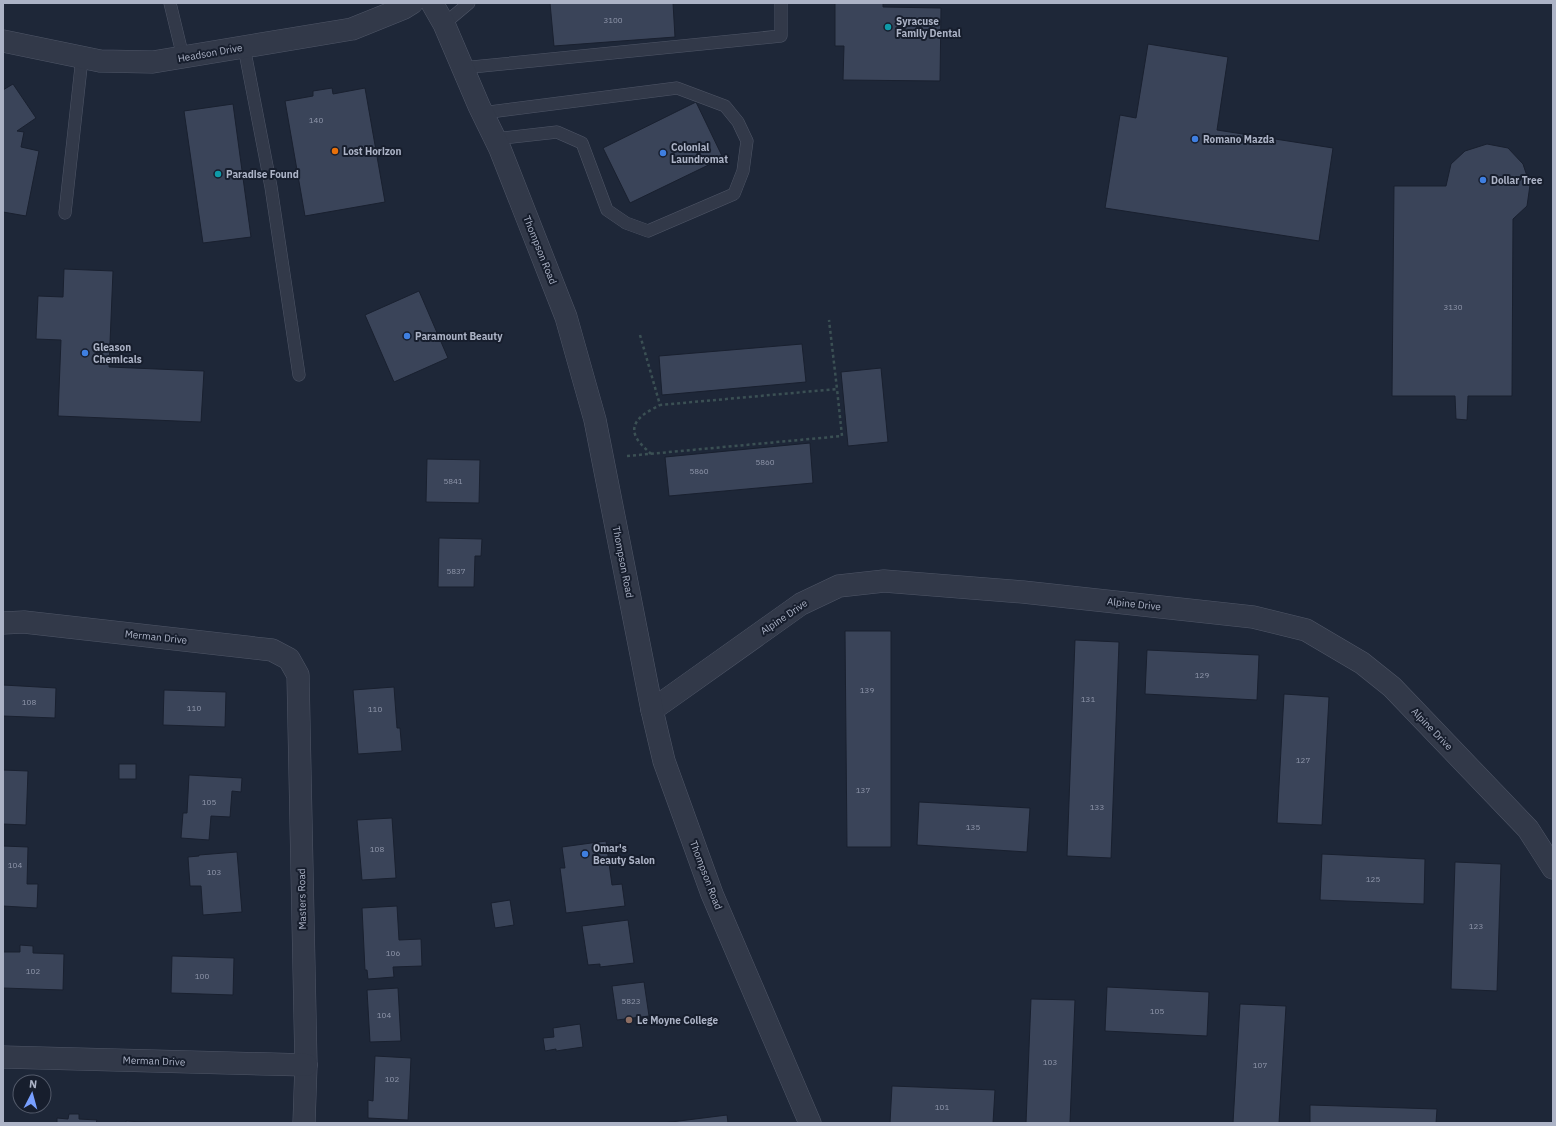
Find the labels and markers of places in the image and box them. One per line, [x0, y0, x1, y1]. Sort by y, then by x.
place label: Syracuse Family Dental [896, 15, 961, 40]
marker: Syracuse Family Dental [883, 22, 893, 32]
place label: Romano Mazda [1203, 133, 1275, 146]
marker: Romano Mazda [1190, 134, 1200, 144]
place label: Colonial Laundromat [671, 141, 728, 166]
place label: Lost Horizon [343, 145, 401, 158]
marker: Lost Horizon [330, 146, 340, 156]
marker: Colonial Laundromat [658, 148, 668, 158]
place label: Paradise Found [226, 168, 299, 181]
marker: Paradise Found [213, 169, 223, 179]
place label: Dollar Tree [1491, 174, 1543, 187]
marker: Dollar Tree [1478, 175, 1488, 185]
place label: Paramount Beauty [415, 330, 503, 343]
marker: Paramount Beauty [402, 331, 412, 341]
place label: Gleason Chemicals [93, 341, 142, 366]
marker: Gleason Chemicals [80, 348, 90, 358]
place label: Omar's Beauty Salon [593, 842, 655, 867]
marker: Omar's Beauty Salon [580, 849, 590, 859]
place label: Le Moyne College [637, 1014, 718, 1027]
marker: Le Moyne College [624, 1015, 634, 1025]

